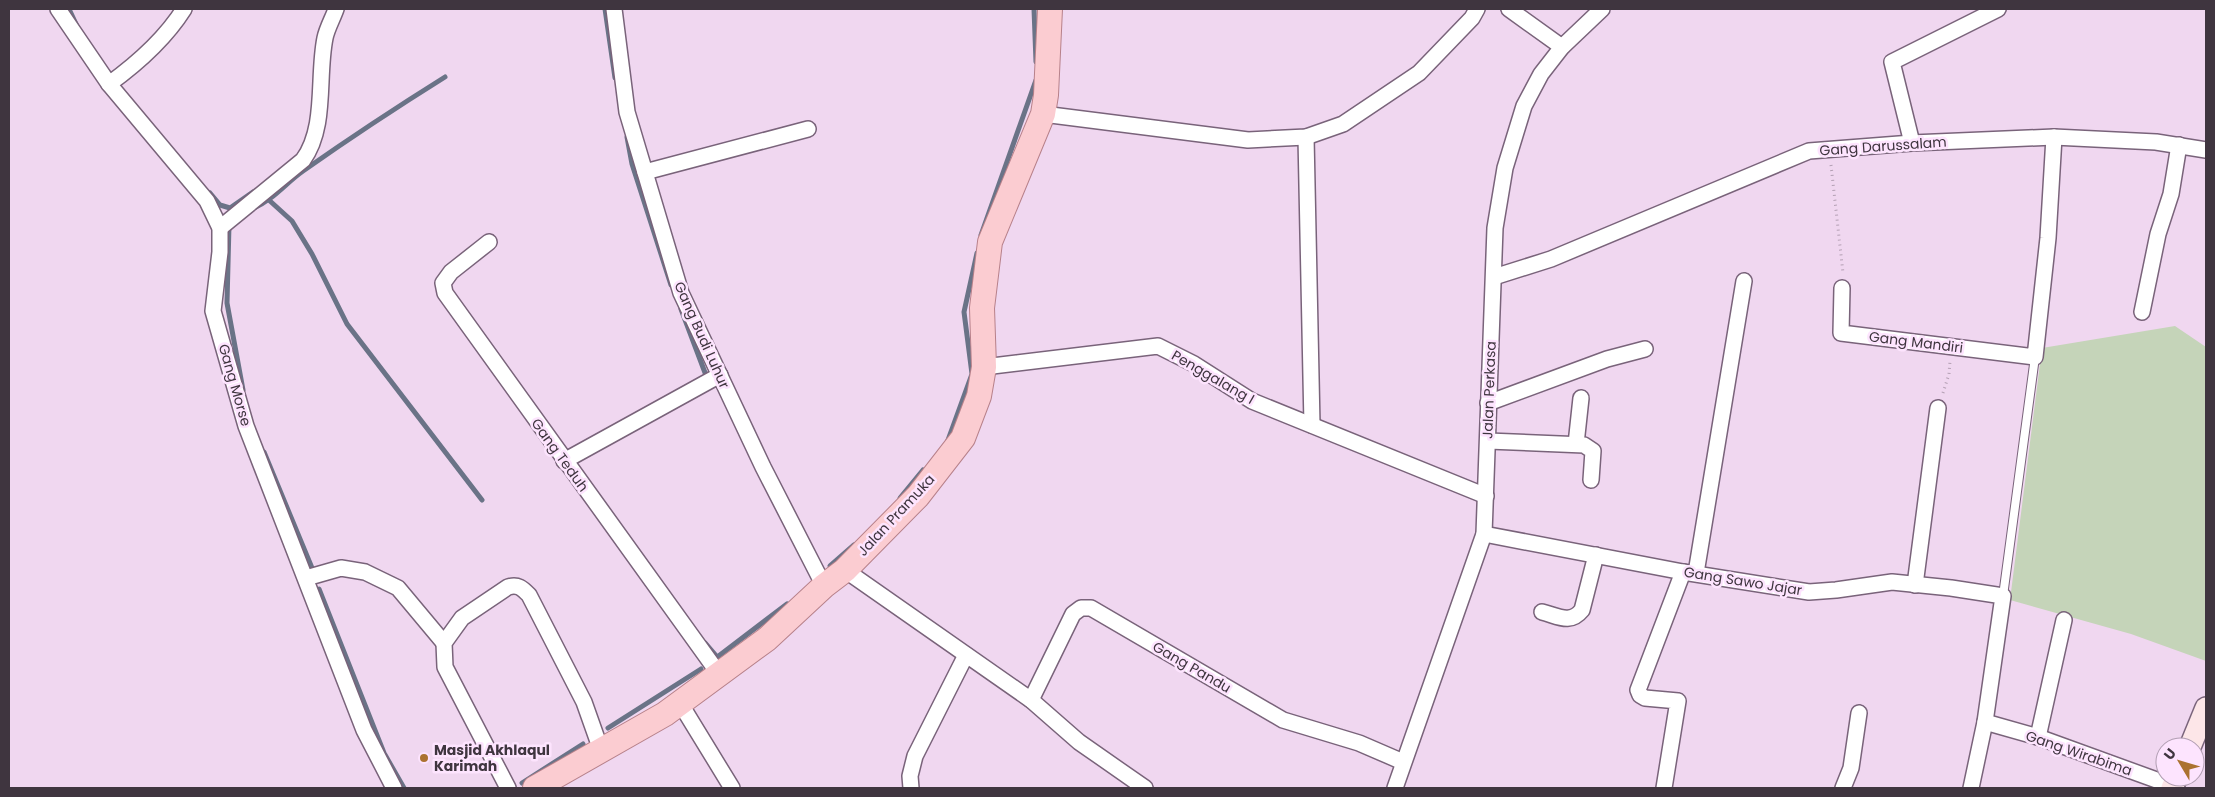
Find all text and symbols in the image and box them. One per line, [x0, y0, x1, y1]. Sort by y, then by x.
street label: Gang Darussalam [1819, 132, 1947, 160]
street label: Gang Budi Luhur [670, 278, 734, 392]
street label: Gang Mandiri [1868, 326, 1964, 358]
street label: Jalan Perkasa [1477, 341, 1501, 439]
street label: Gang Morse [214, 342, 256, 429]
street label: Penggalang I [1168, 345, 1258, 409]
street label: Gang Teduh [527, 414, 593, 496]
street label: Jalan Pramuka [853, 470, 939, 560]
street label: Gang Sawo Jajar [1682, 562, 1804, 600]
street label: Gang Pandu [1149, 636, 1235, 698]
street label: Gang Wirabima [2023, 725, 2135, 781]
north arrow [2155, 737, 2205, 787]
place label: Masjid Akhlaqul Karimah [434, 740, 550, 776]
text: U [2159, 744, 2181, 764]
marker: Masjid Akhlaqul Karimah [418, 752, 430, 764]

